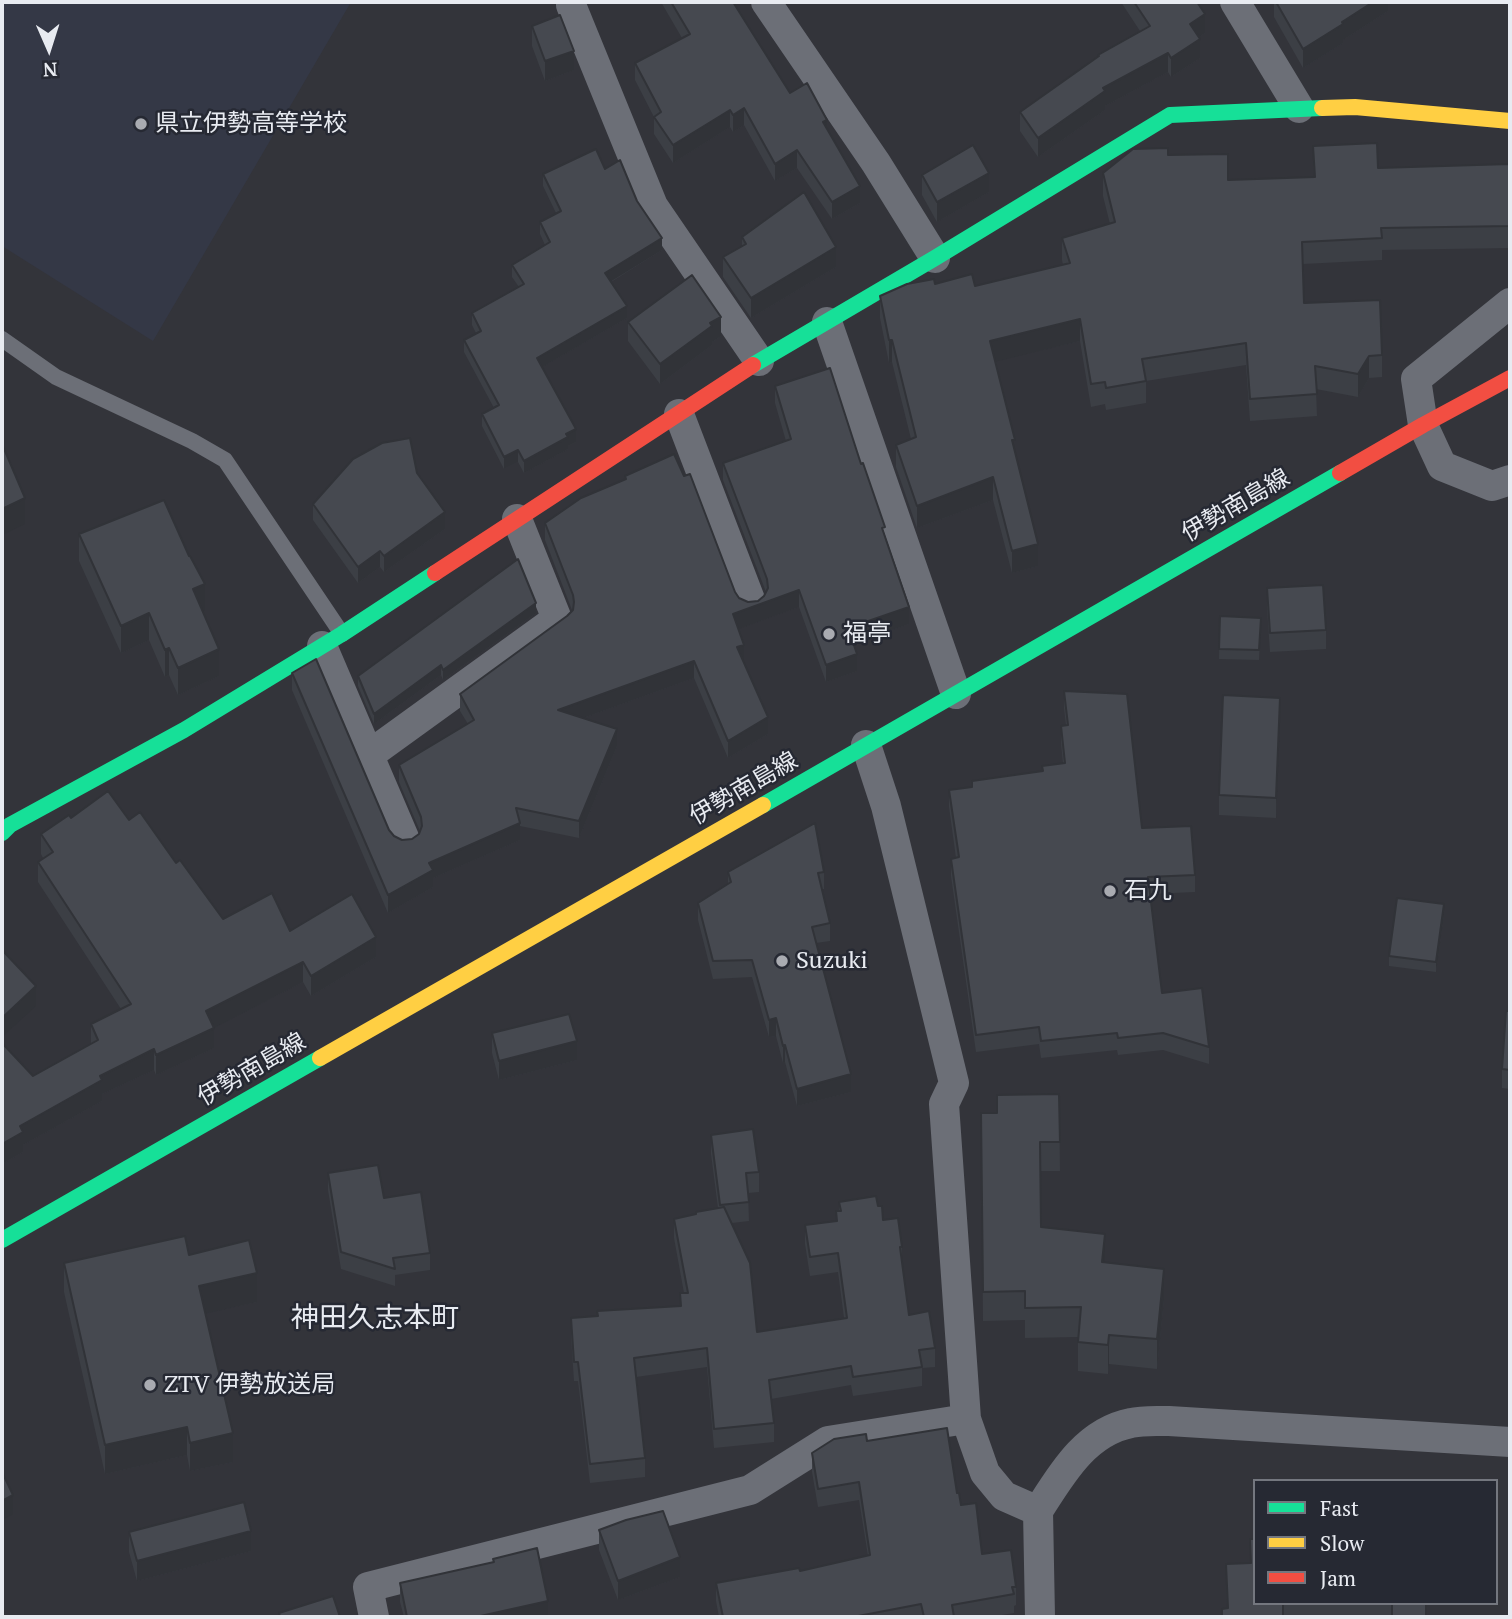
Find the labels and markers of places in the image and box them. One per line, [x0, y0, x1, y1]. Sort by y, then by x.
place label: 県立伊勢高等学校 [155, 110, 347, 138]
marker: 県立伊勢高等学校 [133, 116, 149, 132]
place label: 福亭 [843, 620, 891, 648]
marker: 福亭 [821, 626, 837, 642]
place label: 石九 [1124, 877, 1172, 905]
marker: 石九 [1102, 883, 1118, 899]
place label: Suzuki [796, 947, 868, 975]
marker: Suzuki [774, 953, 790, 969]
place label: ZTV 伊勢放送局 [164, 1371, 335, 1399]
marker: ZTV 伊勢放送局 [142, 1377, 158, 1393]

